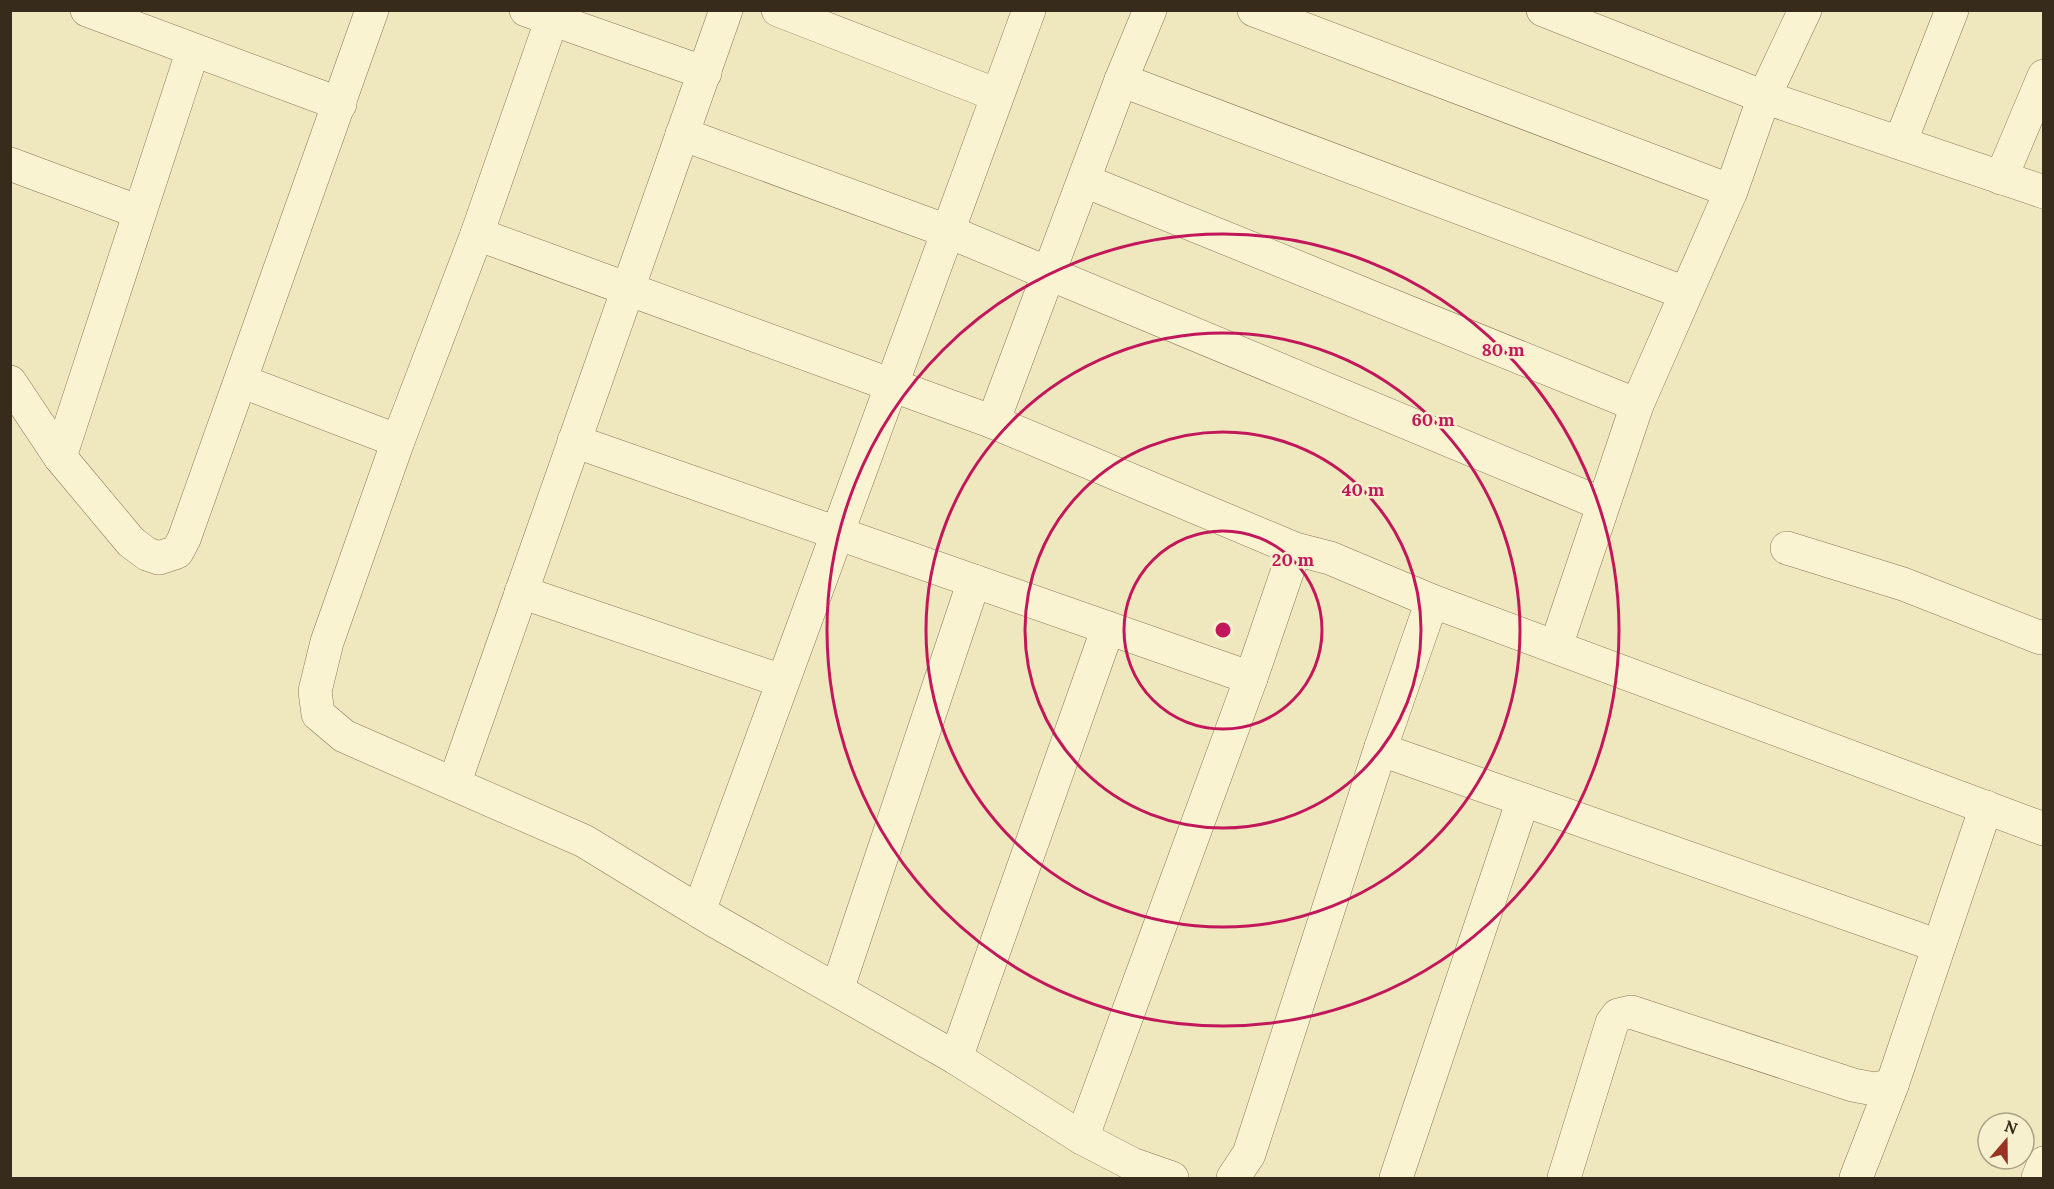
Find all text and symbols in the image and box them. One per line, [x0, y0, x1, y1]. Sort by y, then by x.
text: 80 m [1481, 338, 1525, 361]
text: 60 m [1411, 408, 1455, 431]
text: 40 m [1342, 478, 1385, 501]
text: 20 m [1272, 548, 1315, 571]
centre of rings [1213, 620, 1233, 640]
north arrow [1976, 1111, 2036, 1171]
text: N [2002, 1115, 2020, 1138]

